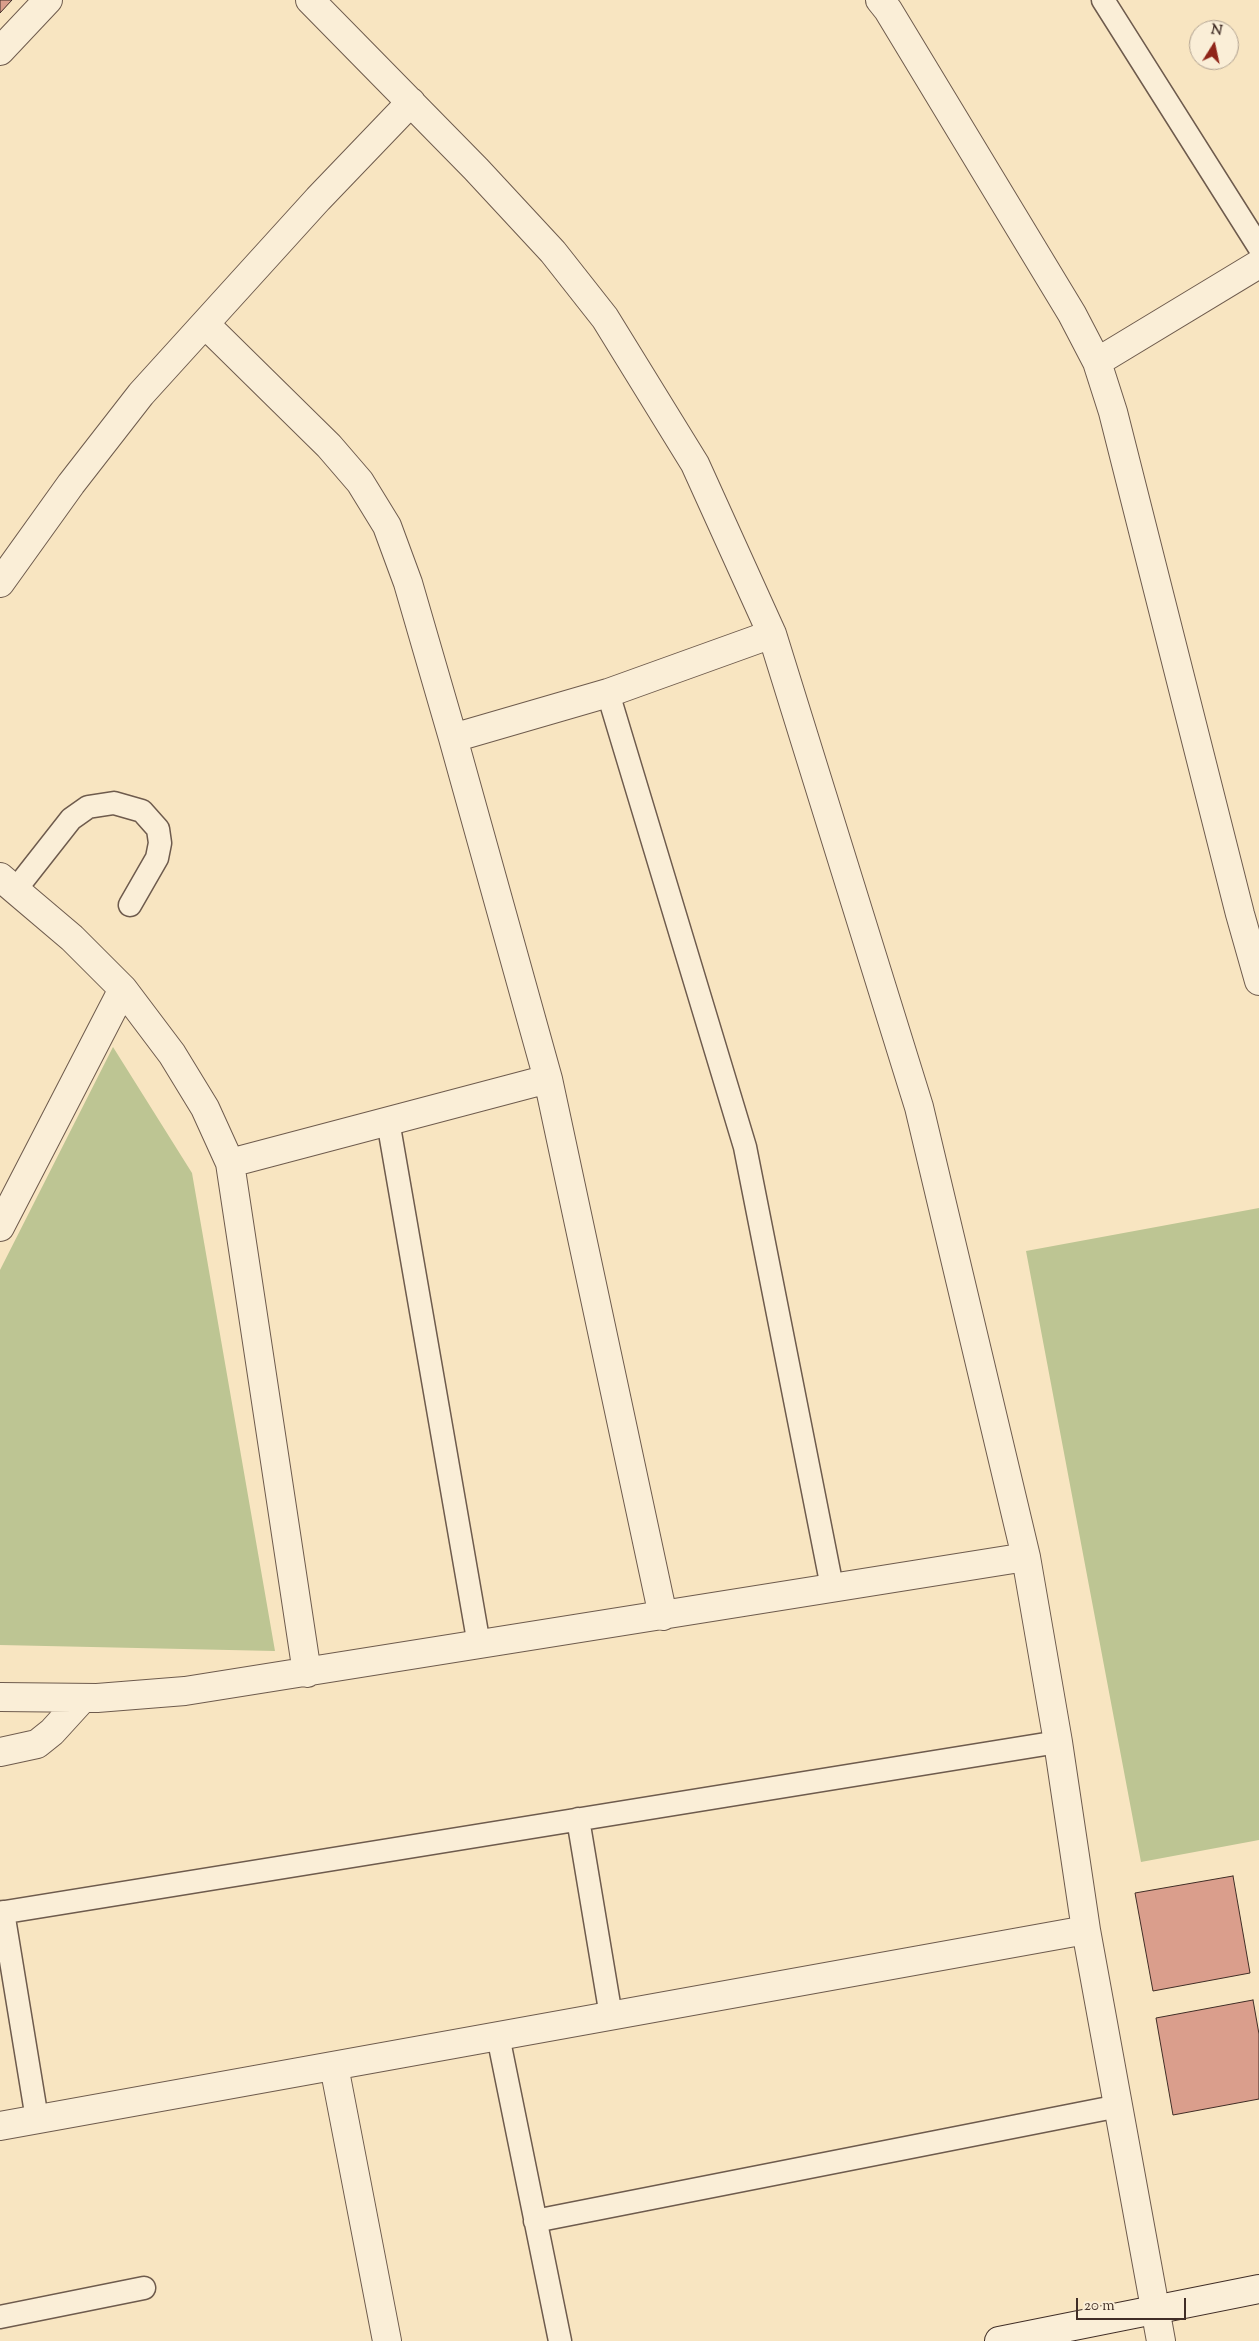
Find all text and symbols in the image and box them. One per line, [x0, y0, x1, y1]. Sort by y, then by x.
north arrow [1189, 20, 1239, 70]
text: N [1209, 20, 1224, 42]
scale bar [1079, 2288, 1189, 2320]
text: 20 m [1084, 2296, 1115, 2317]

